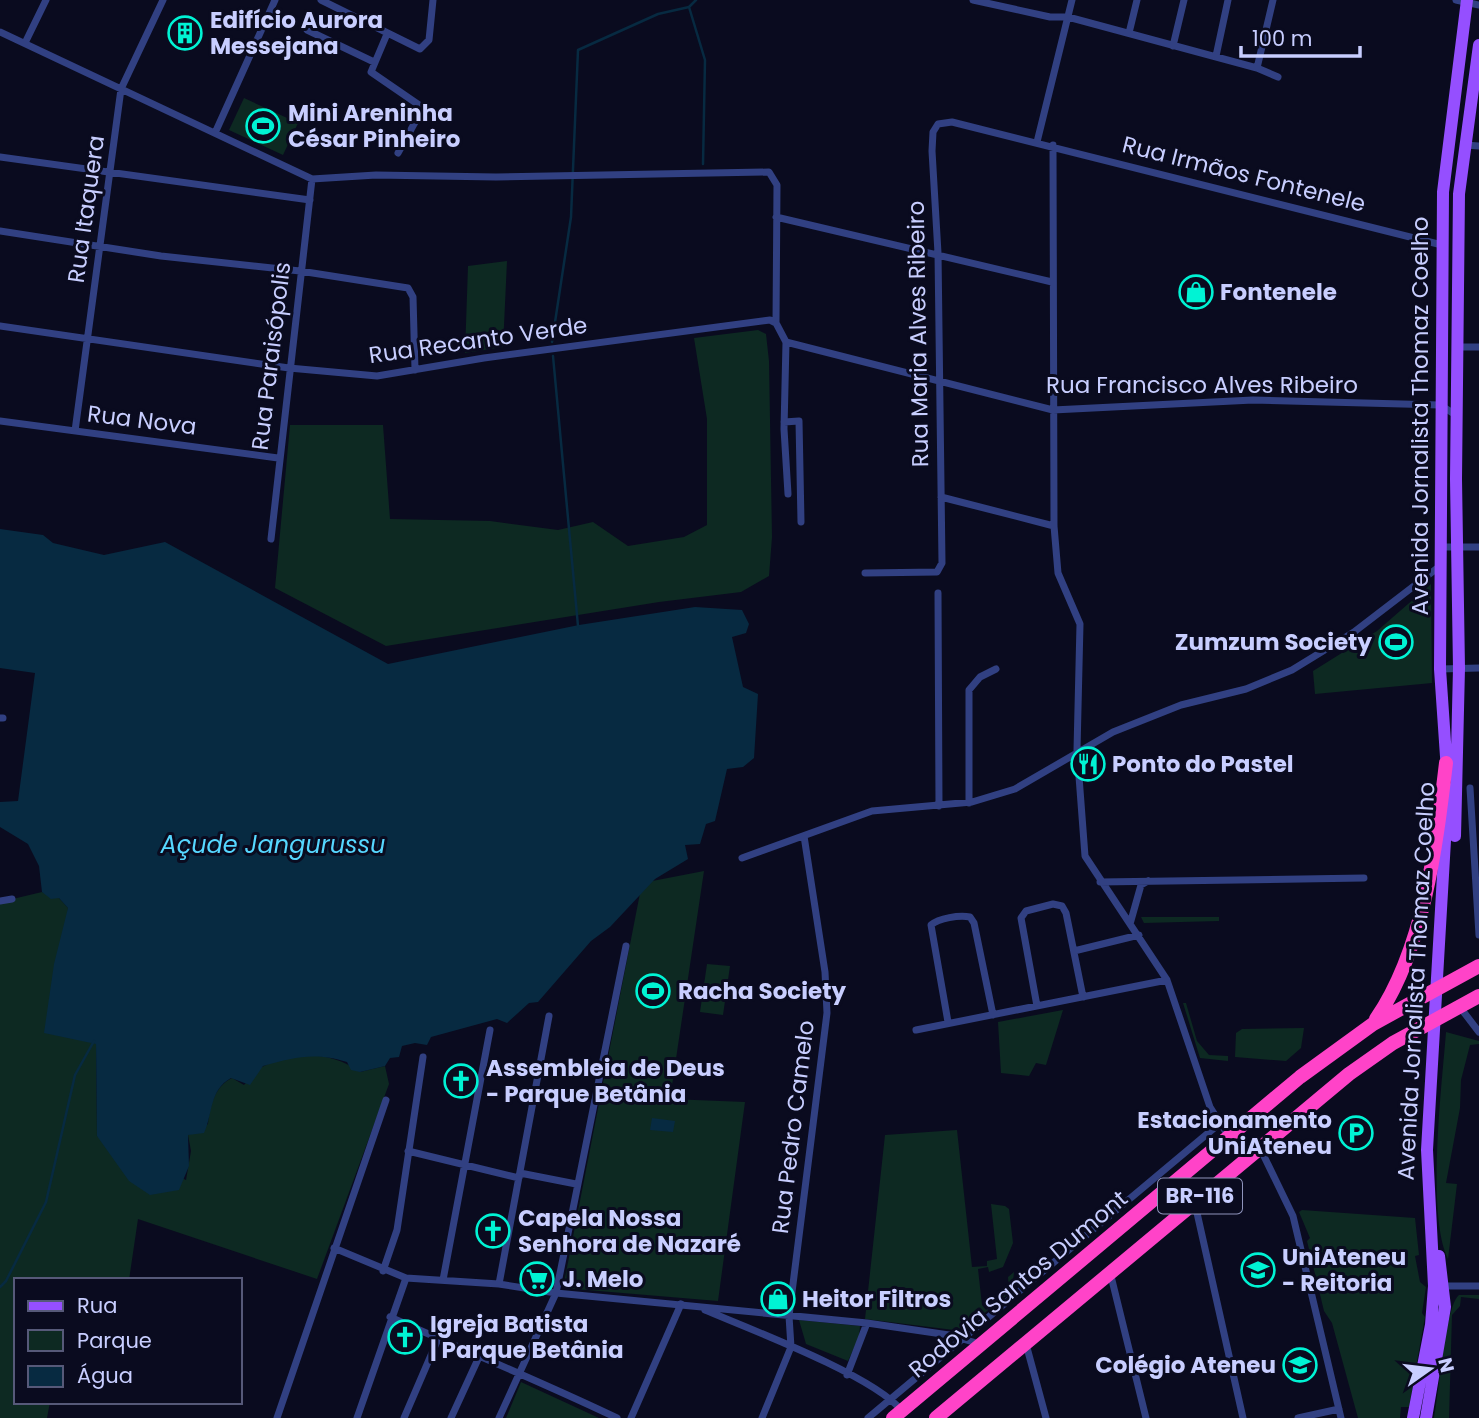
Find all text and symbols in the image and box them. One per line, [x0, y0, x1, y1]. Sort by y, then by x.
place label: Edifício Aurora Messejana [210, 4, 383, 62]
building icon: Edifício Aurora Messejana [166, 14, 204, 52]
scale bar [1241, 14, 1360, 58]
text: 100 m [1252, 24, 1312, 53]
place label: Mini Areninha César Pinheiro [288, 97, 460, 155]
sports icon: Mini Areninha César Pinheiro [244, 107, 282, 145]
street label: Rua Irmãos Fontenele [1119, 128, 1369, 220]
street label: Rua Itaquera [60, 133, 112, 285]
street label: Rua Maria Alves Ribeiro [900, 200, 936, 468]
street label: Avenida Jornalista Thomaz Coelho [1404, 217, 1436, 615]
street label: Rua Paraisópolis [244, 260, 298, 452]
shop icon: Fontenele [1177, 273, 1215, 311]
place label: Fontenele [1220, 276, 1337, 308]
street label: Rua Recanto Verde [367, 309, 589, 371]
street label: Rua Francisco Alves Ribeiro [1046, 369, 1358, 401]
street label: Rua Nova [86, 397, 198, 443]
sports icon: Zumzum Society [1377, 623, 1415, 661]
place label: Zumzum Society [1175, 626, 1372, 658]
restaurant icon: Ponto do Pastel [1069, 745, 1107, 783]
place label: Ponto do Pastel [1112, 748, 1294, 780]
street label: Avenida Jornalista Thomaz Coelho [1390, 781, 1442, 1181]
water label: Açude Jangurussu [160, 828, 385, 861]
sports icon: Racha Society [634, 972, 672, 1010]
place label: Racha Society [678, 975, 847, 1007]
street label: Rua Pedro Camelo [764, 1019, 822, 1235]
place label: Assembleia de Deus - Parque Betânia [486, 1052, 725, 1110]
church icon: Assembleia de Deus - Parque Betânia [442, 1062, 480, 1100]
place label: Estacionamento UniAteneu [1137, 1104, 1332, 1162]
parking icon: Estacionamento UniAteneu [1337, 1114, 1375, 1152]
road number: BR-116 [1158, 1178, 1242, 1214]
street label: Rodovia Santos Dumont [902, 1183, 1134, 1385]
place label: Capela Nossa Senhora de Nazaré [518, 1202, 741, 1260]
church icon: Capela Nossa Senhora de Nazaré [474, 1212, 512, 1250]
place label: UniAteneu - Reitoria [1282, 1241, 1406, 1299]
school or university icon: UniAteneu - Reitoria [1239, 1251, 1277, 1289]
supermarket icon: J. Melo [518, 1260, 556, 1298]
place label: J. Melo [562, 1263, 643, 1295]
legend [14, 1278, 242, 1404]
shop icon: Heitor Filtros [759, 1280, 797, 1318]
place label: Heitor Filtros [802, 1283, 951, 1315]
text: Rua [77, 1291, 117, 1320]
place label: Igreja Batista | Parque Betânia [430, 1308, 624, 1366]
church icon: Igreja Batista | Parque Betânia [386, 1318, 424, 1356]
text: Parque [77, 1326, 152, 1355]
north arrow [1395, 1334, 1465, 1404]
school or university icon: Colégio Ateneu [1281, 1346, 1319, 1384]
place label: Colégio Ateneu [1095, 1349, 1276, 1381]
text: N [1431, 1355, 1461, 1375]
text: Água [77, 1361, 133, 1390]

